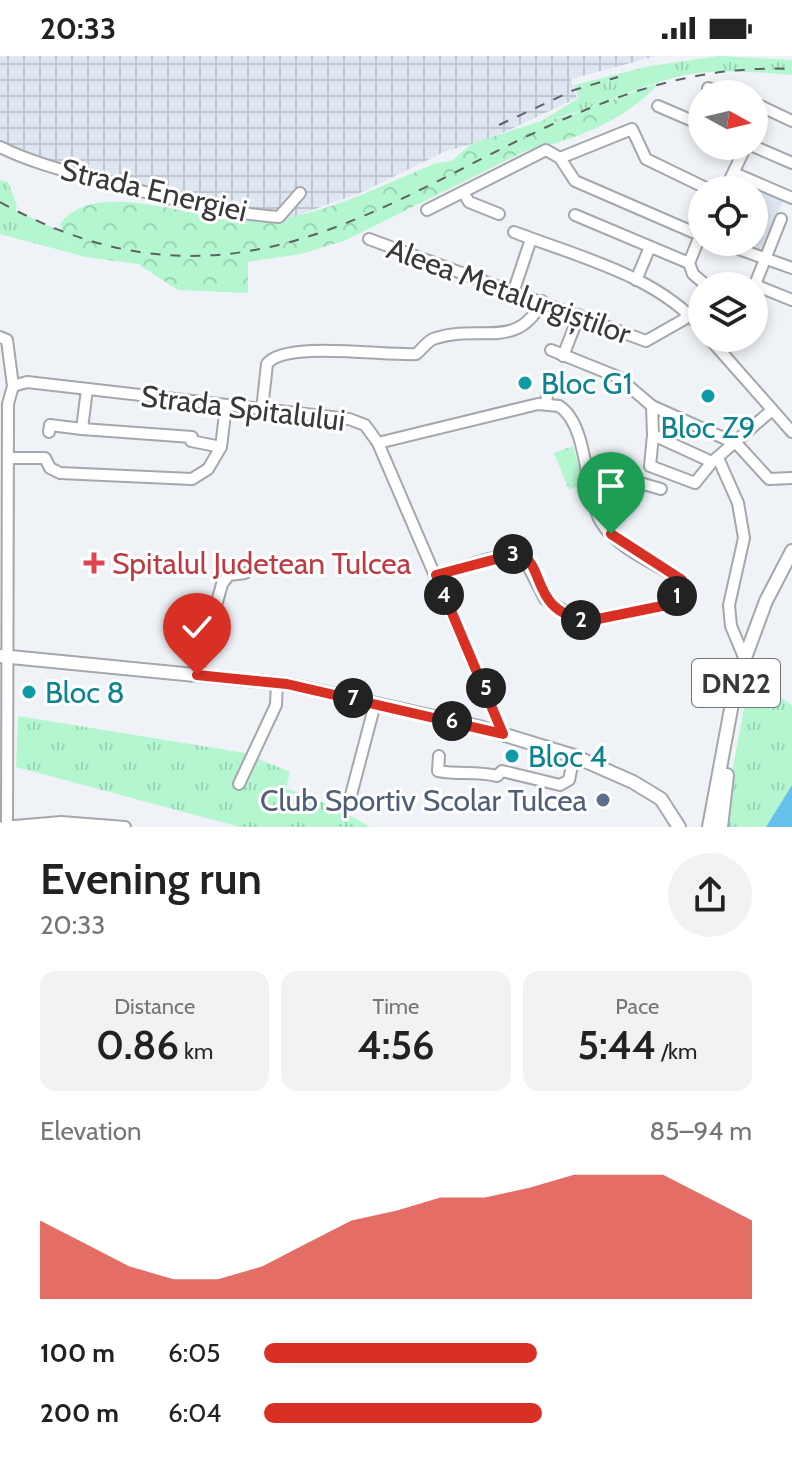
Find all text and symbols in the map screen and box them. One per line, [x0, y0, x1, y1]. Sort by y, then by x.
text: 20:33 [40, 10, 116, 47]
north arrow [688, 80, 768, 160]
map controls [688, 80, 768, 352]
street label: Strada Energiei [57, 151, 251, 229]
button: locate [688, 176, 768, 256]
street label: Aleea Metalurgiștilor [382, 230, 636, 353]
button: layers [688, 272, 768, 352]
place label: Bloc G1 [541, 365, 632, 402]
marker: Bloc G1 [516, 374, 534, 392]
street label: Strada Spitalului [139, 377, 347, 439]
marker: Bloc Z9 [699, 387, 717, 405]
place label: Bloc Z9 [660, 409, 756, 446]
pin [577, 452, 645, 534]
icon: arrive [589, 464, 633, 508]
pin: 3 [493, 534, 533, 574]
text: 3 [507, 540, 519, 567]
place label: Spitalul Judetean Tulcea [112, 545, 412, 582]
marker: Spitalul Judetean Tulcea [83, 552, 105, 574]
pin: 4 [424, 575, 464, 615]
pin: 1 [657, 576, 697, 616]
text: 4 [437, 581, 451, 608]
text: 1 [673, 582, 681, 609]
pin [163, 593, 231, 675]
pin: 2 [561, 600, 601, 640]
icon: check [175, 605, 219, 649]
text: 2 [575, 606, 587, 633]
road number: DN22 [692, 659, 780, 707]
pin: 5 [466, 668, 506, 708]
place label: Bloc 8 [45, 674, 125, 711]
text: 5 [480, 674, 492, 701]
pin: 7 [333, 678, 373, 718]
marker: Bloc 8 [20, 683, 38, 701]
text: 7 [347, 684, 359, 711]
pin: 6 [432, 701, 472, 741]
text: 6 [446, 707, 458, 734]
place label: Bloc 4 [528, 738, 607, 775]
marker: Bloc 4 [503, 747, 521, 765]
place label: Club Sportiv Scolar Tulcea [260, 782, 588, 819]
marker: Club Sportiv Scolar Tulcea [594, 791, 612, 809]
text: Evening run [40, 852, 262, 905]
button: share [668, 853, 752, 937]
text: 20:33 [40, 909, 105, 941]
text: Distance [114, 993, 195, 1020]
text: Time [373, 993, 419, 1020]
text: Pace [615, 993, 659, 1020]
text: 0.86 [96, 1020, 179, 1069]
text: 4:56 [357, 1020, 434, 1069]
text: 5:44 [577, 1020, 656, 1069]
text: km [179, 1038, 213, 1065]
text: /km [656, 1038, 697, 1065]
text: Elevation [40, 1115, 142, 1147]
text: 85–94 m [650, 1115, 752, 1147]
text: 100 m [40, 1337, 115, 1369]
text: 6:05 [168, 1337, 220, 1369]
text: 200 m [40, 1397, 119, 1429]
text: 6:04 [168, 1397, 221, 1429]

